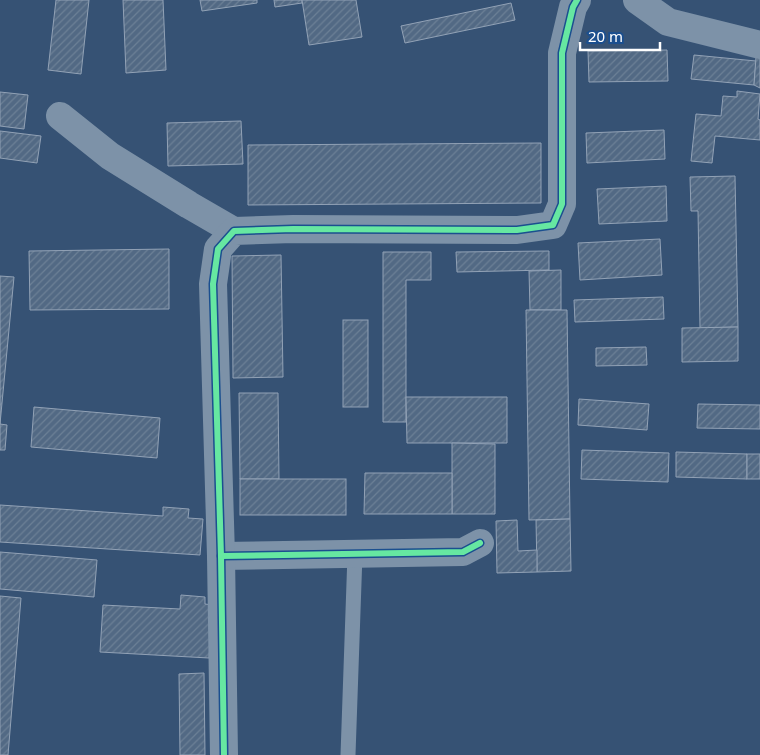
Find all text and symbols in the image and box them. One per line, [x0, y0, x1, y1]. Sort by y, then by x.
scale bar [580, 20, 660, 52]
text: 20 m [588, 26, 623, 46]

